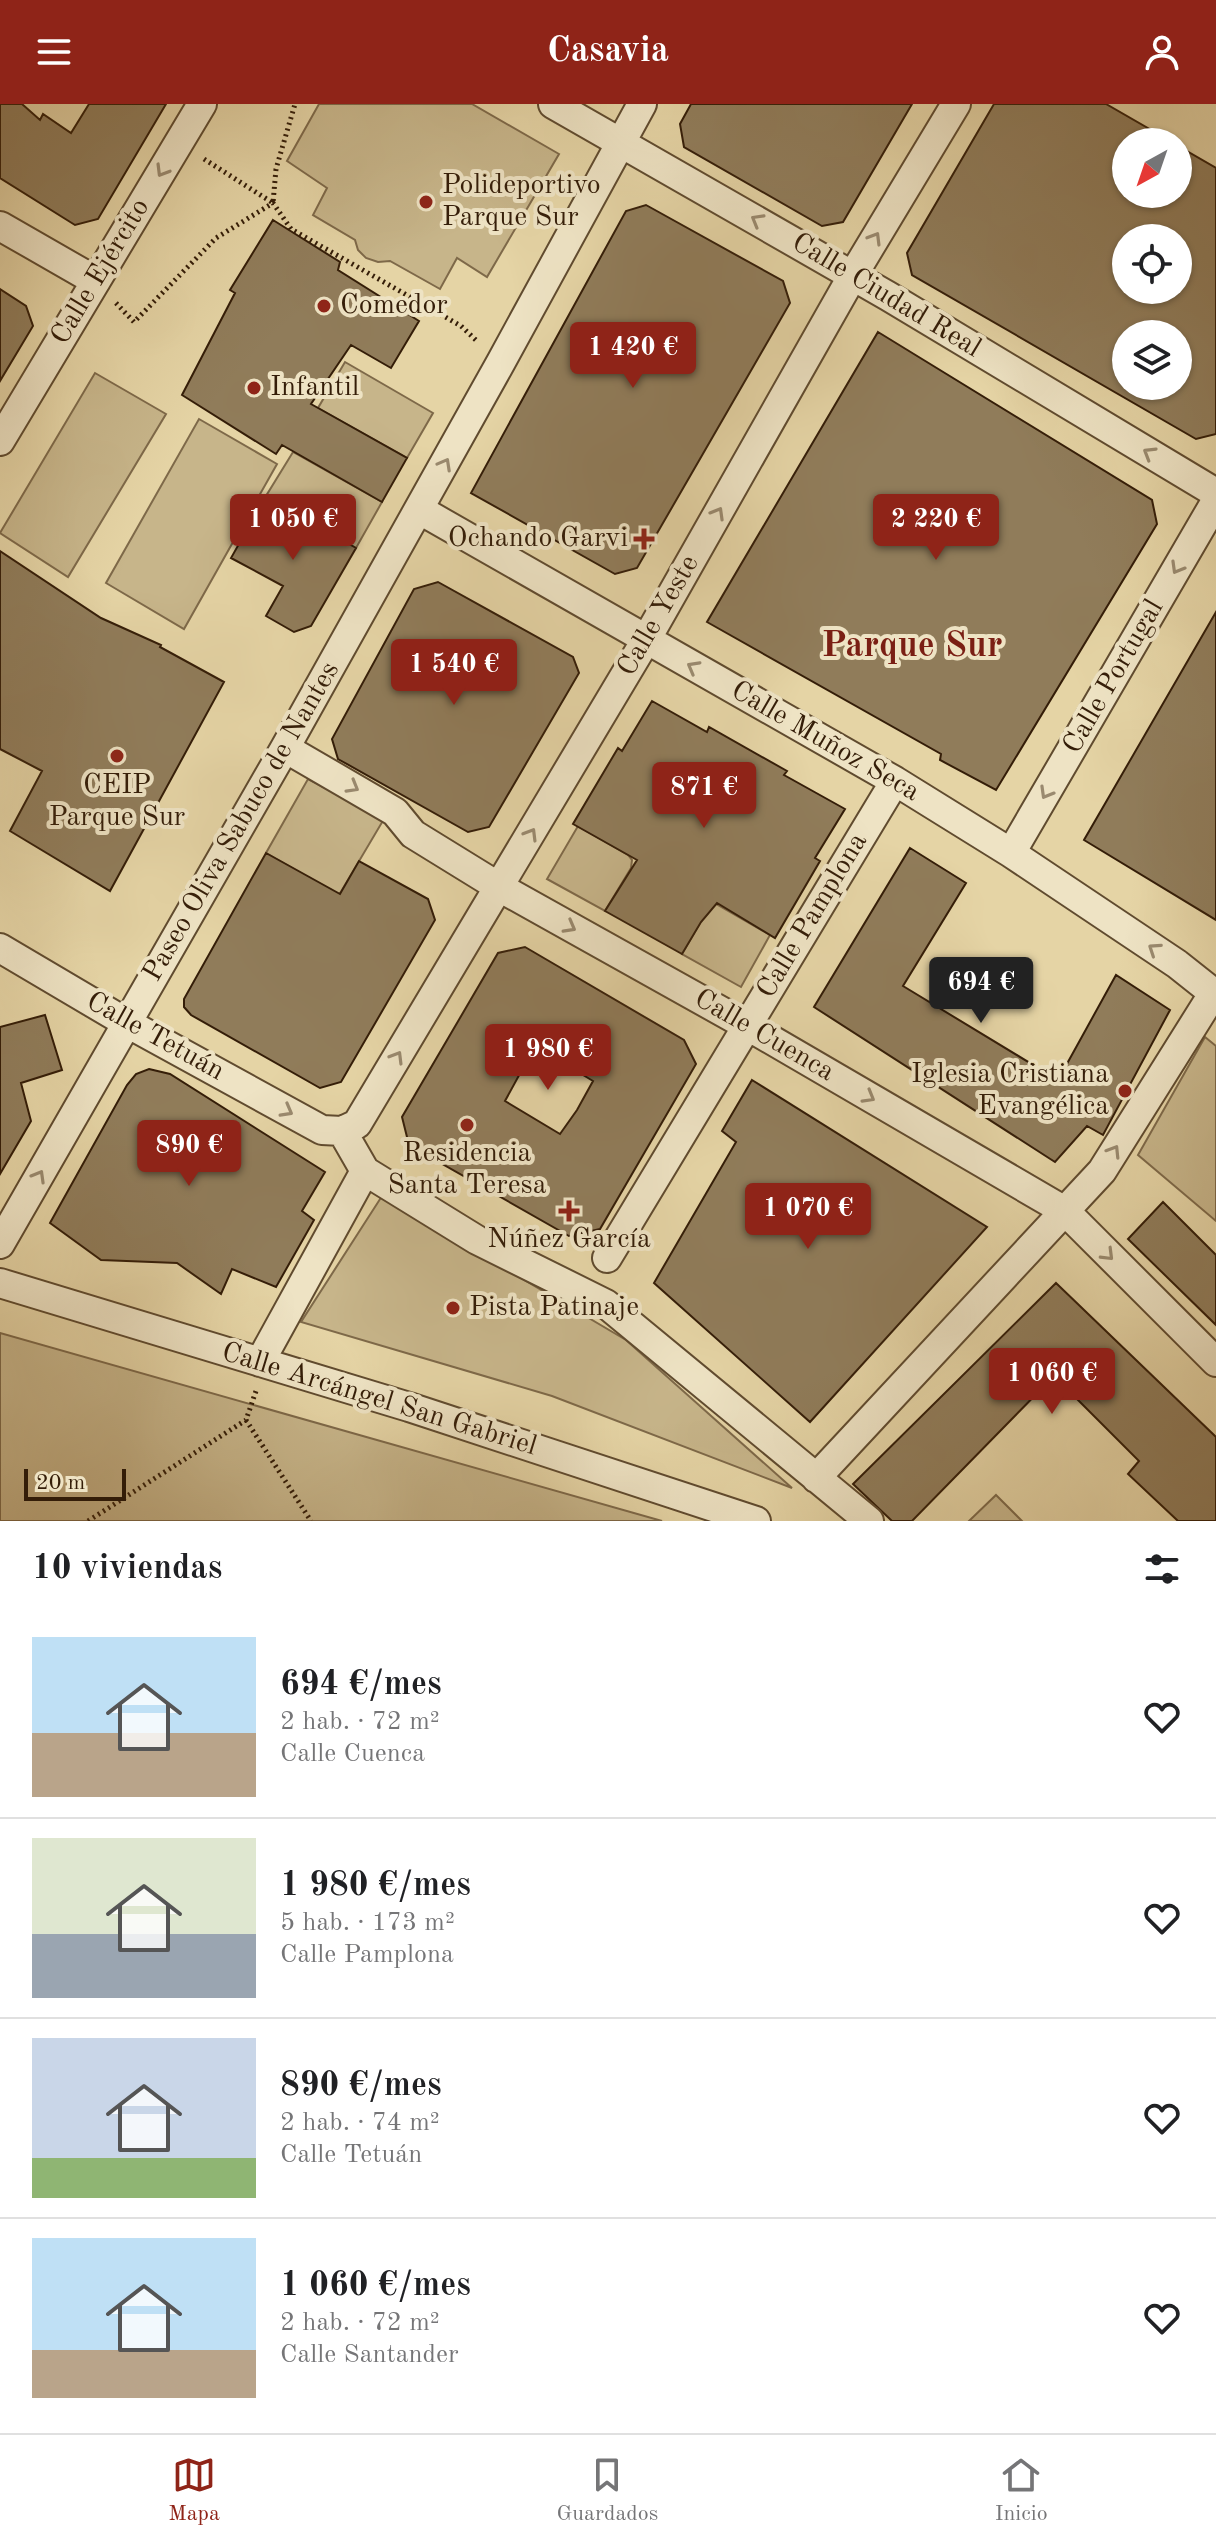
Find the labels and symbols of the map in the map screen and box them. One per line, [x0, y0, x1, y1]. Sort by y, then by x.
north arrow [1112, 128, 1192, 208]
one-way arrow [156, 162, 172, 177]
place label: Polideportivo Parque Sur [442, 172, 601, 232]
marker: Polideportivo Parque Sur [417, 193, 435, 211]
street label: Calle Ejército [47, 194, 155, 350]
one-way arrow [751, 214, 766, 230]
street label: Calle Ciudad Real [787, 229, 985, 363]
one-way arrow [865, 232, 881, 247]
place label: Comedor [340, 292, 448, 320]
marker: Comedor [315, 297, 333, 315]
pin: 1 420 € [559, 322, 707, 390]
place label: Infantil [270, 374, 359, 402]
marker: Infantil [245, 379, 263, 397]
one-way arrow [1143, 447, 1158, 463]
one-way arrow [435, 458, 451, 472]
pin: 1 050 € [219, 494, 367, 562]
pin: 2 220 € [862, 494, 1010, 562]
one-way arrow [708, 507, 724, 521]
place label: Ochando Garvi [448, 525, 628, 553]
marker: Ochando Garvi [635, 530, 653, 548]
street label: Calle Yeste [613, 551, 705, 681]
one-way arrow [1171, 560, 1187, 574]
street label: Calle Portugal [1059, 595, 1169, 759]
district label: Parque Sur [821, 629, 1003, 665]
pin: 1 540 € [380, 639, 528, 707]
street label: Paseo Oliva Sabuco de Nantes [139, 657, 345, 987]
one-way arrow [687, 661, 702, 677]
street label: Calle Muñoz Seca [726, 677, 924, 807]
marker: CEIP Parque Sur [108, 747, 126, 765]
pin: 871 € [648, 762, 760, 830]
place label: CEIP Parque Sur [49, 772, 185, 832]
one-way arrow [344, 777, 359, 793]
one-way arrow [1040, 784, 1056, 799]
one-way arrow [521, 828, 537, 843]
street label: Calle Pamplona [753, 828, 873, 1003]
one-way arrow [562, 917, 576, 932]
one-way arrow [1148, 944, 1162, 959]
pin: 694 € [925, 957, 1037, 1025]
street label: Calle Cuenca [689, 985, 839, 1087]
street label: Calle Tetuán [81, 988, 229, 1086]
pin: 1 980 € [474, 1024, 622, 1092]
one-way arrow [388, 1051, 403, 1066]
place label: Iglesia Cristiana Evangélica [911, 1061, 1109, 1121]
marker: Iglesia Cristiana Evangélica [1116, 1082, 1134, 1100]
one-way arrow [860, 1087, 875, 1103]
one-way arrow [278, 1101, 293, 1117]
marker: Residencia Santa Teresa [458, 1116, 476, 1134]
pin: 890 € [133, 1120, 245, 1188]
place label: Residencia Santa Teresa [387, 1140, 547, 1200]
one-way arrow [1105, 1146, 1120, 1160]
one-way arrow [29, 1170, 45, 1185]
pin: 1 070 € [734, 1183, 882, 1251]
marker: Núñez García [560, 1202, 578, 1220]
place label: Núñez García [487, 1226, 651, 1254]
one-way arrow [1099, 1246, 1113, 1260]
place label: Pista Patinaje [469, 1294, 639, 1322]
marker: Pista Patinaje [444, 1299, 462, 1317]
street label: Calle Arcángel San Gabriel [218, 1339, 540, 1461]
pin: 1 060 € [978, 1348, 1126, 1416]
scale bar [24, 1465, 126, 1501]

